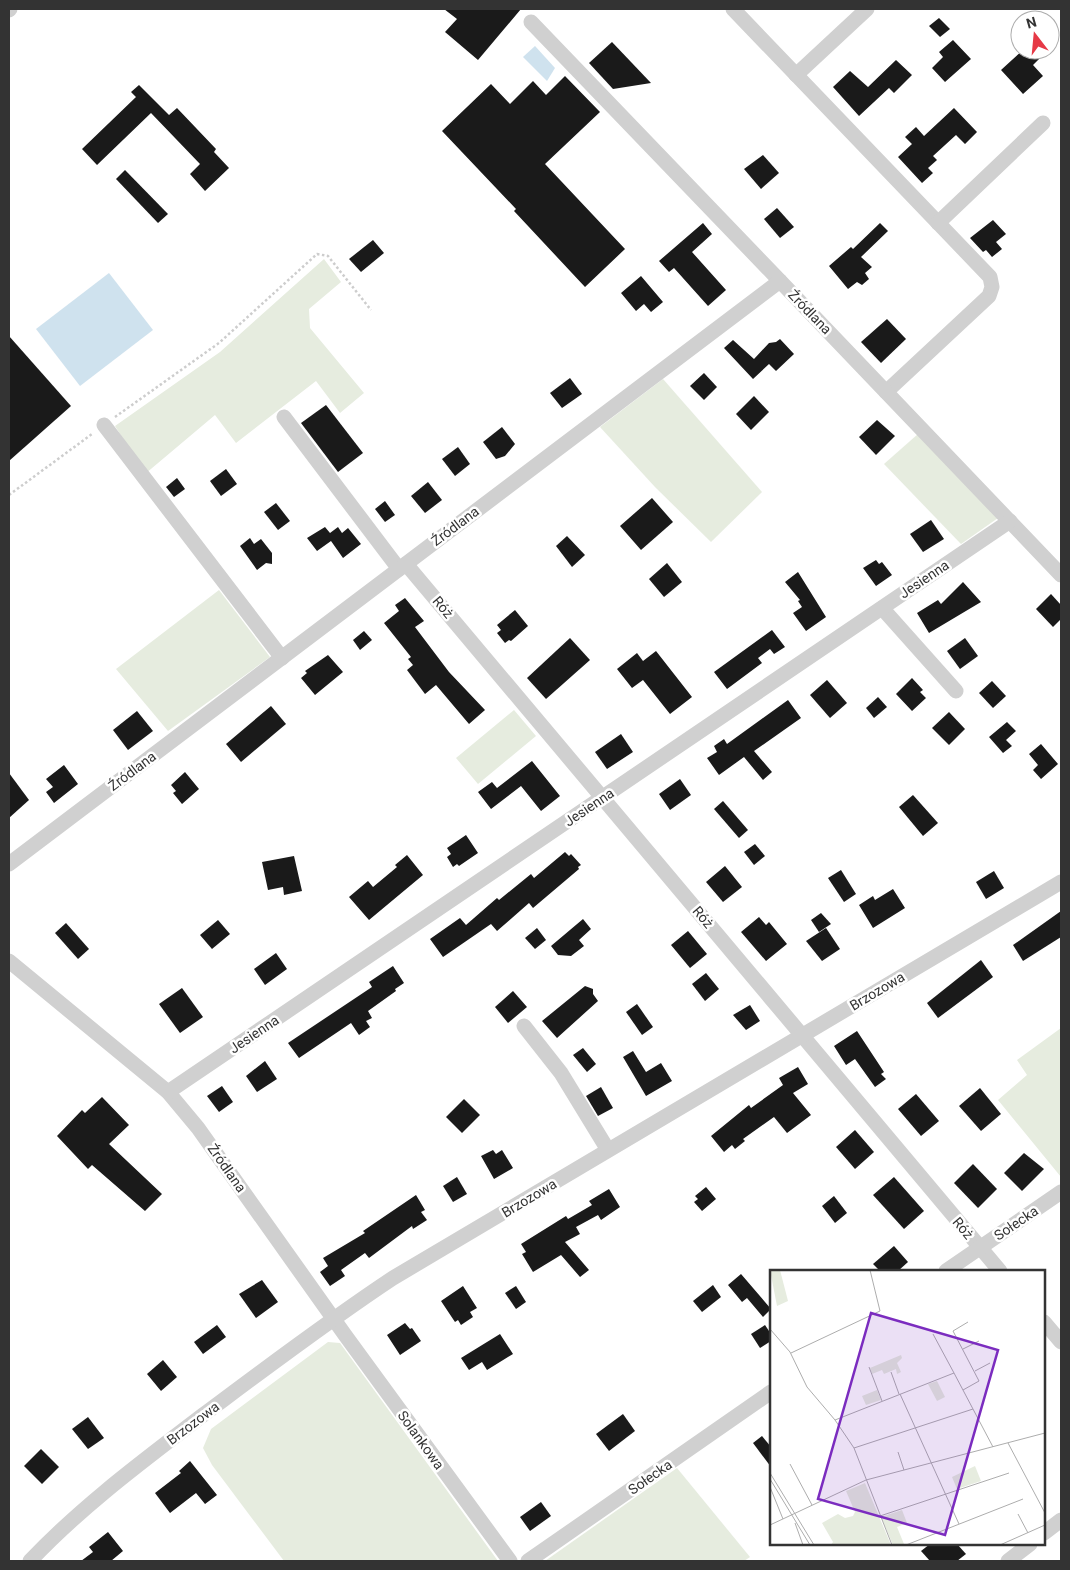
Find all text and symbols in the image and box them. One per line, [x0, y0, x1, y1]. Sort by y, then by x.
north arrow [1010, 10, 1060, 60]
text: N [1024, 13, 1038, 32]
street label: Źródlana [785, 286, 836, 337]
street label: Źródlana [428, 502, 482, 549]
street label: Jesienna [896, 557, 952, 601]
street label: Róż [429, 593, 457, 621]
street label: Źródlana [105, 747, 159, 794]
street label: Jesienna [561, 785, 617, 829]
street label: Róż [689, 903, 717, 931]
street label: Brzozowa [847, 968, 907, 1014]
street label: Jesienna [226, 1012, 282, 1056]
street label: Źródlana [205, 1140, 250, 1195]
street label: Brzozowa [499, 1175, 559, 1221]
street label: Sołecka [991, 1203, 1041, 1243]
street label: Róż [949, 1214, 977, 1242]
inset map [770, 1270, 1045, 1545]
street label: Brzozowa [164, 1398, 222, 1448]
street label: Solankowa [394, 1408, 448, 1472]
street label: Sołecka [625, 1456, 675, 1498]

